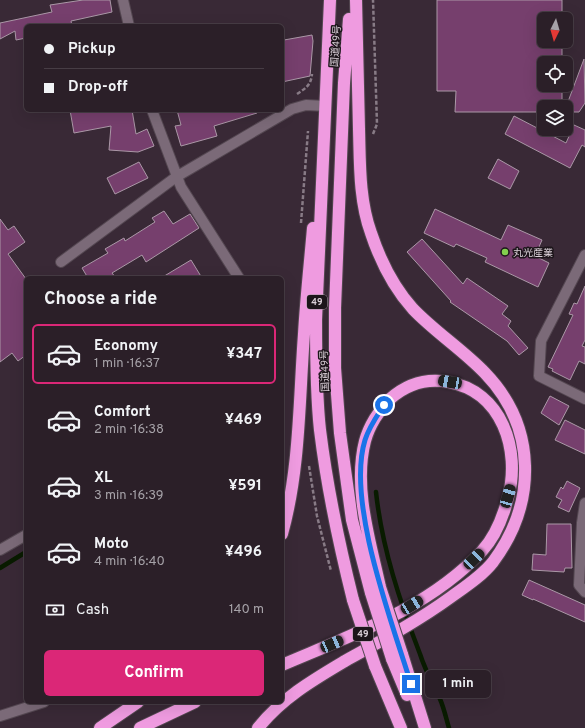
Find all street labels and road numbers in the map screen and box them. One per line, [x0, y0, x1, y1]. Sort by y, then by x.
street label: 国道49号 [329, 25, 344, 68]
road number: 49 [307, 295, 327, 309]
street label: 国道49号 [318, 350, 333, 392]
road number: 49 [353, 627, 373, 641]

